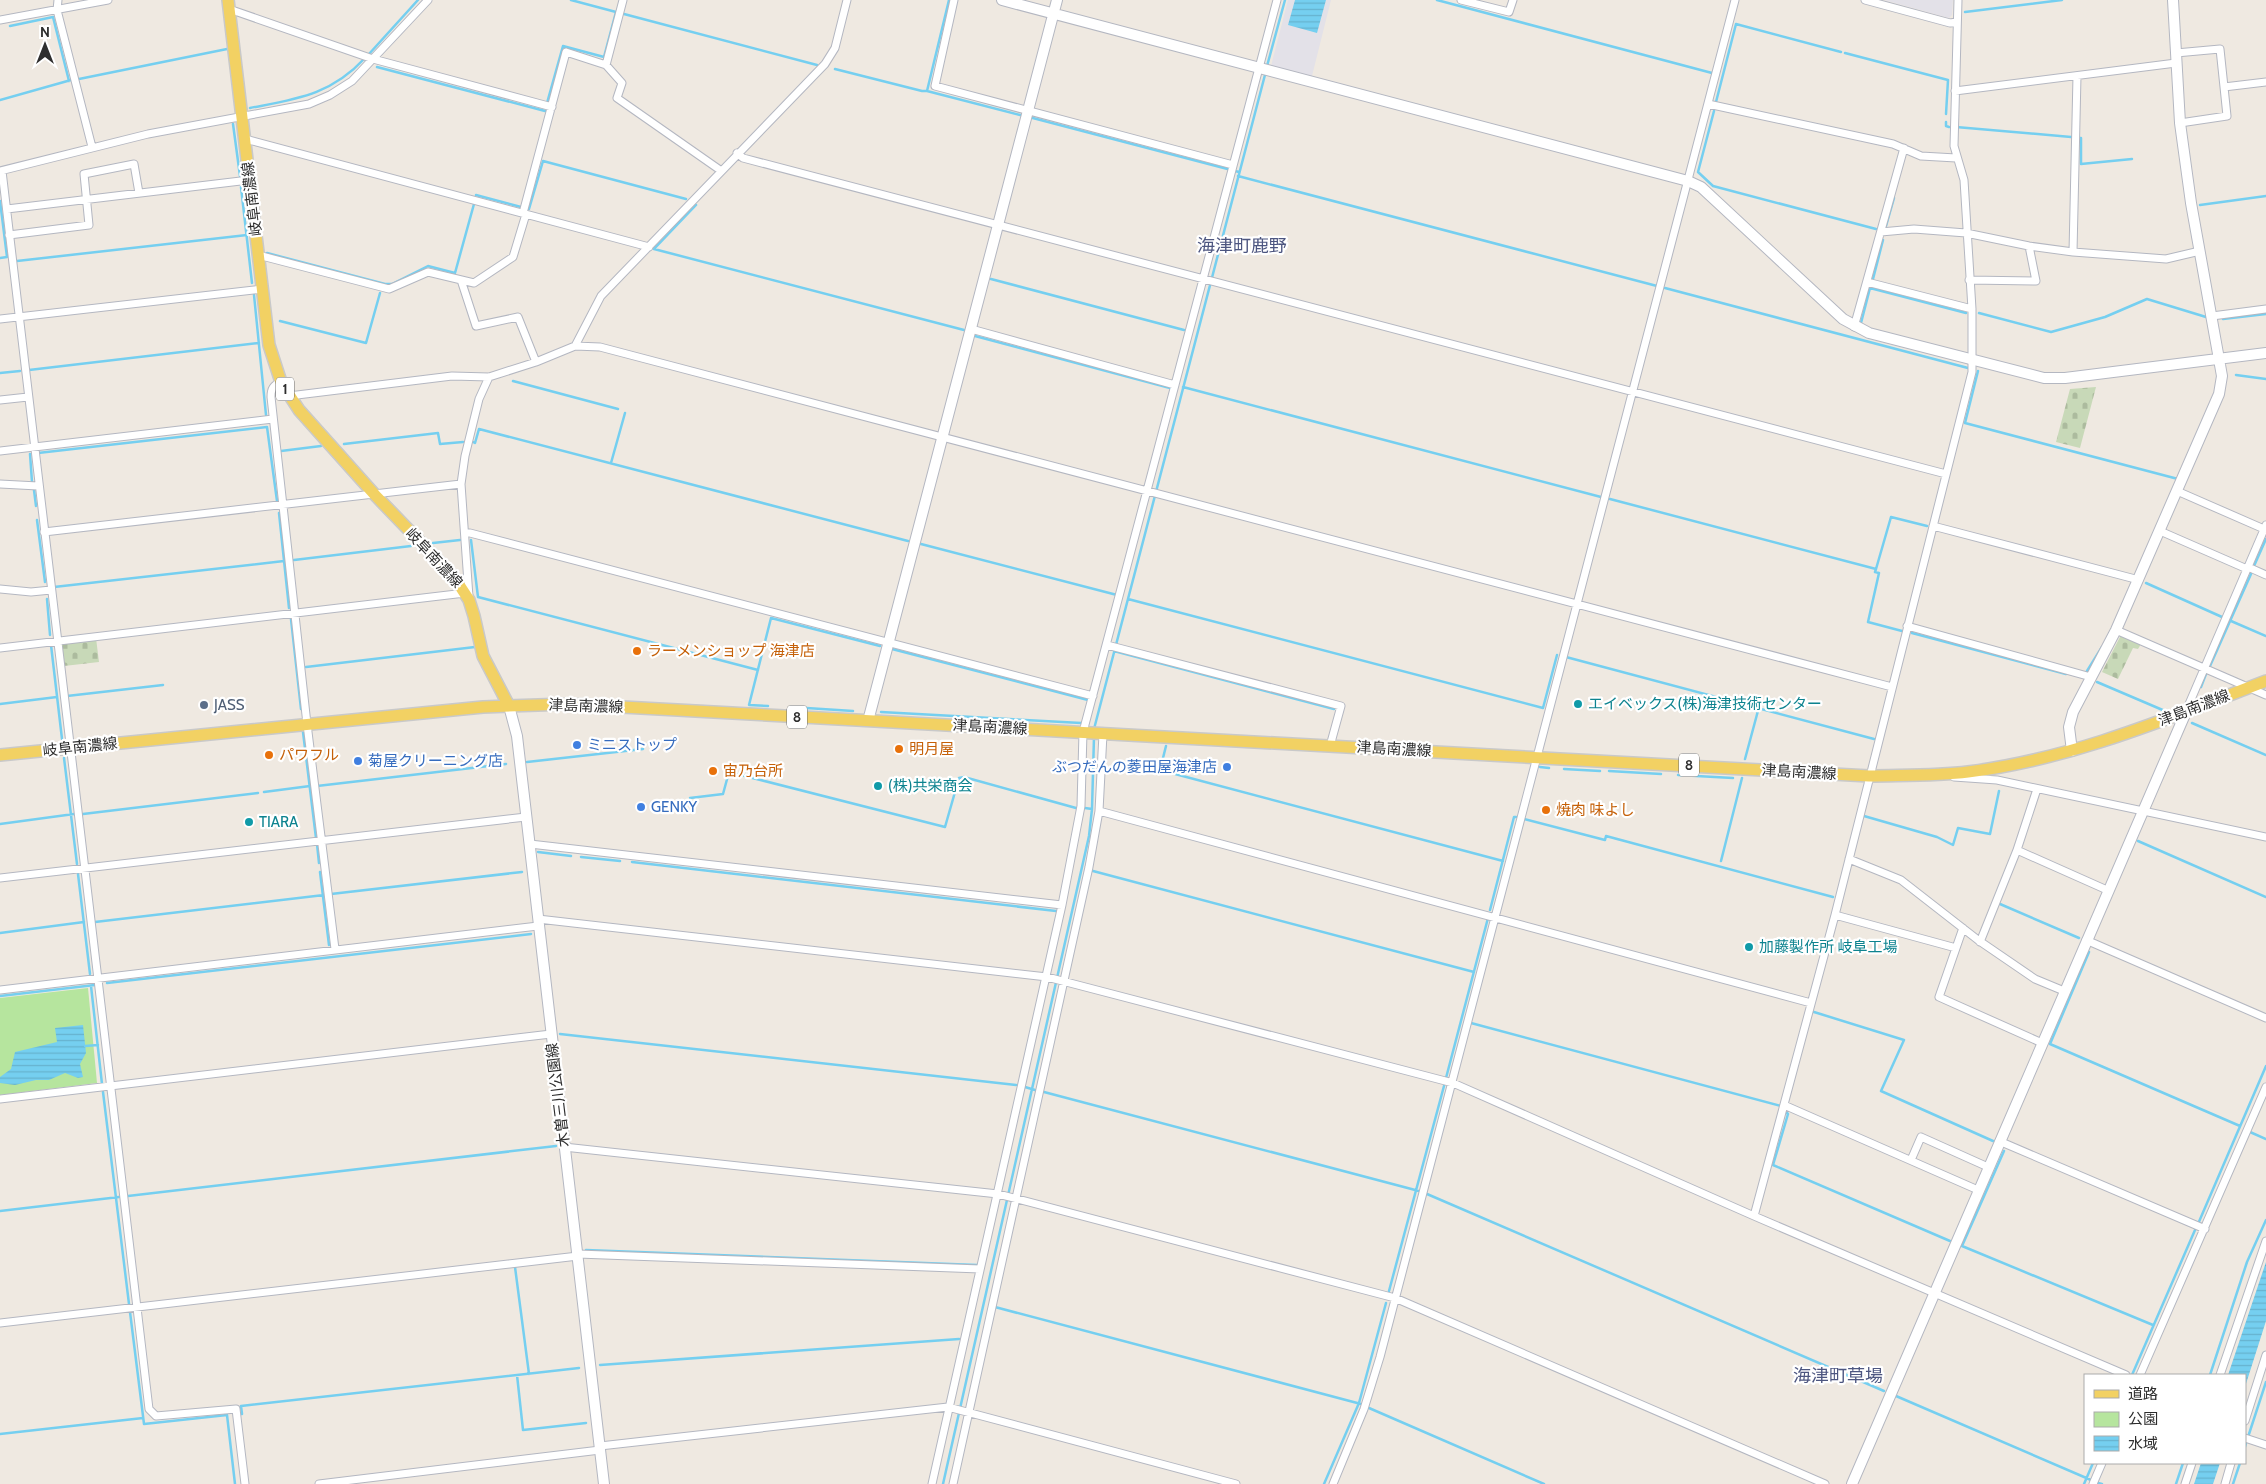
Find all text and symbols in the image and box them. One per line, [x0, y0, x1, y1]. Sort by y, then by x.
north arrow [20, 20, 70, 70]
text: N [40, 23, 50, 41]
street label: 岐阜南濃線 [238, 161, 266, 237]
district label: 海津町鹿野 [1197, 235, 1287, 257]
road number: 1 [276, 378, 294, 400]
street label: 岐阜南濃線 [402, 524, 466, 592]
place label: ラーメンショップ 海津店 [647, 642, 815, 660]
marker: ラーメンショップ 海津店 [631, 645, 643, 657]
street label: 津島南濃線 [2156, 686, 2232, 730]
place label: エイベックス(株)海津技術センター [1588, 695, 1822, 713]
place label: JASS [213, 696, 245, 714]
street label: 津島南濃線 [548, 696, 624, 716]
marker: エイベックス(株)海津技術センター [1572, 698, 1584, 710]
marker: JASS [198, 699, 210, 711]
road number: 8 [787, 706, 807, 729]
street label: 津島南濃線 [952, 716, 1028, 738]
street label: 岐阜南濃線 [42, 734, 118, 760]
place label: ミニストップ [587, 736, 677, 754]
street label: 津島南濃線 [1356, 738, 1432, 760]
marker: ミニストップ [571, 739, 583, 751]
place label: 明月屋 [909, 740, 954, 758]
marker: 明月屋 [893, 743, 905, 755]
place label: パワフル [279, 746, 339, 764]
marker: パワフル [263, 749, 275, 761]
place label: 菊屋クリーニング店 [368, 752, 503, 770]
road number: 8 [1679, 754, 1699, 776]
marker: 菊屋クリーニング店 [352, 755, 364, 767]
place label: ぶつだんの菱田屋海津店 [1052, 758, 1217, 776]
marker: ぶつだんの菱田屋海津店 [1221, 761, 1233, 773]
street label: 津島南濃線 [1761, 761, 1837, 783]
place label: 宙乃台所 [723, 762, 783, 780]
marker: 宙乃台所 [707, 765, 719, 777]
place label: (株)共栄商会 [888, 777, 972, 795]
marker: (株)共栄商会 [872, 780, 884, 792]
place label: GENKY [651, 798, 697, 816]
marker: GENKY [635, 801, 647, 813]
place label: 焼肉 味よし [1556, 801, 1634, 819]
marker: 焼肉 味よし [1540, 804, 1552, 816]
place label: TIARA [259, 813, 299, 831]
marker: TIARA [243, 816, 255, 828]
place label: 加藤製作所 岐阜工場 [1759, 938, 1897, 956]
marker: 加藤製作所 岐阜工場 [1743, 941, 1755, 953]
street label: 木曽三川公園線 [543, 1042, 573, 1148]
district label: 海津町草場 [1793, 1365, 1883, 1387]
legend [2084, 1374, 2246, 1464]
text: 道路 [2128, 1385, 2158, 1403]
text: 公園 [2128, 1410, 2158, 1428]
text: 水域 [2128, 1435, 2158, 1453]

